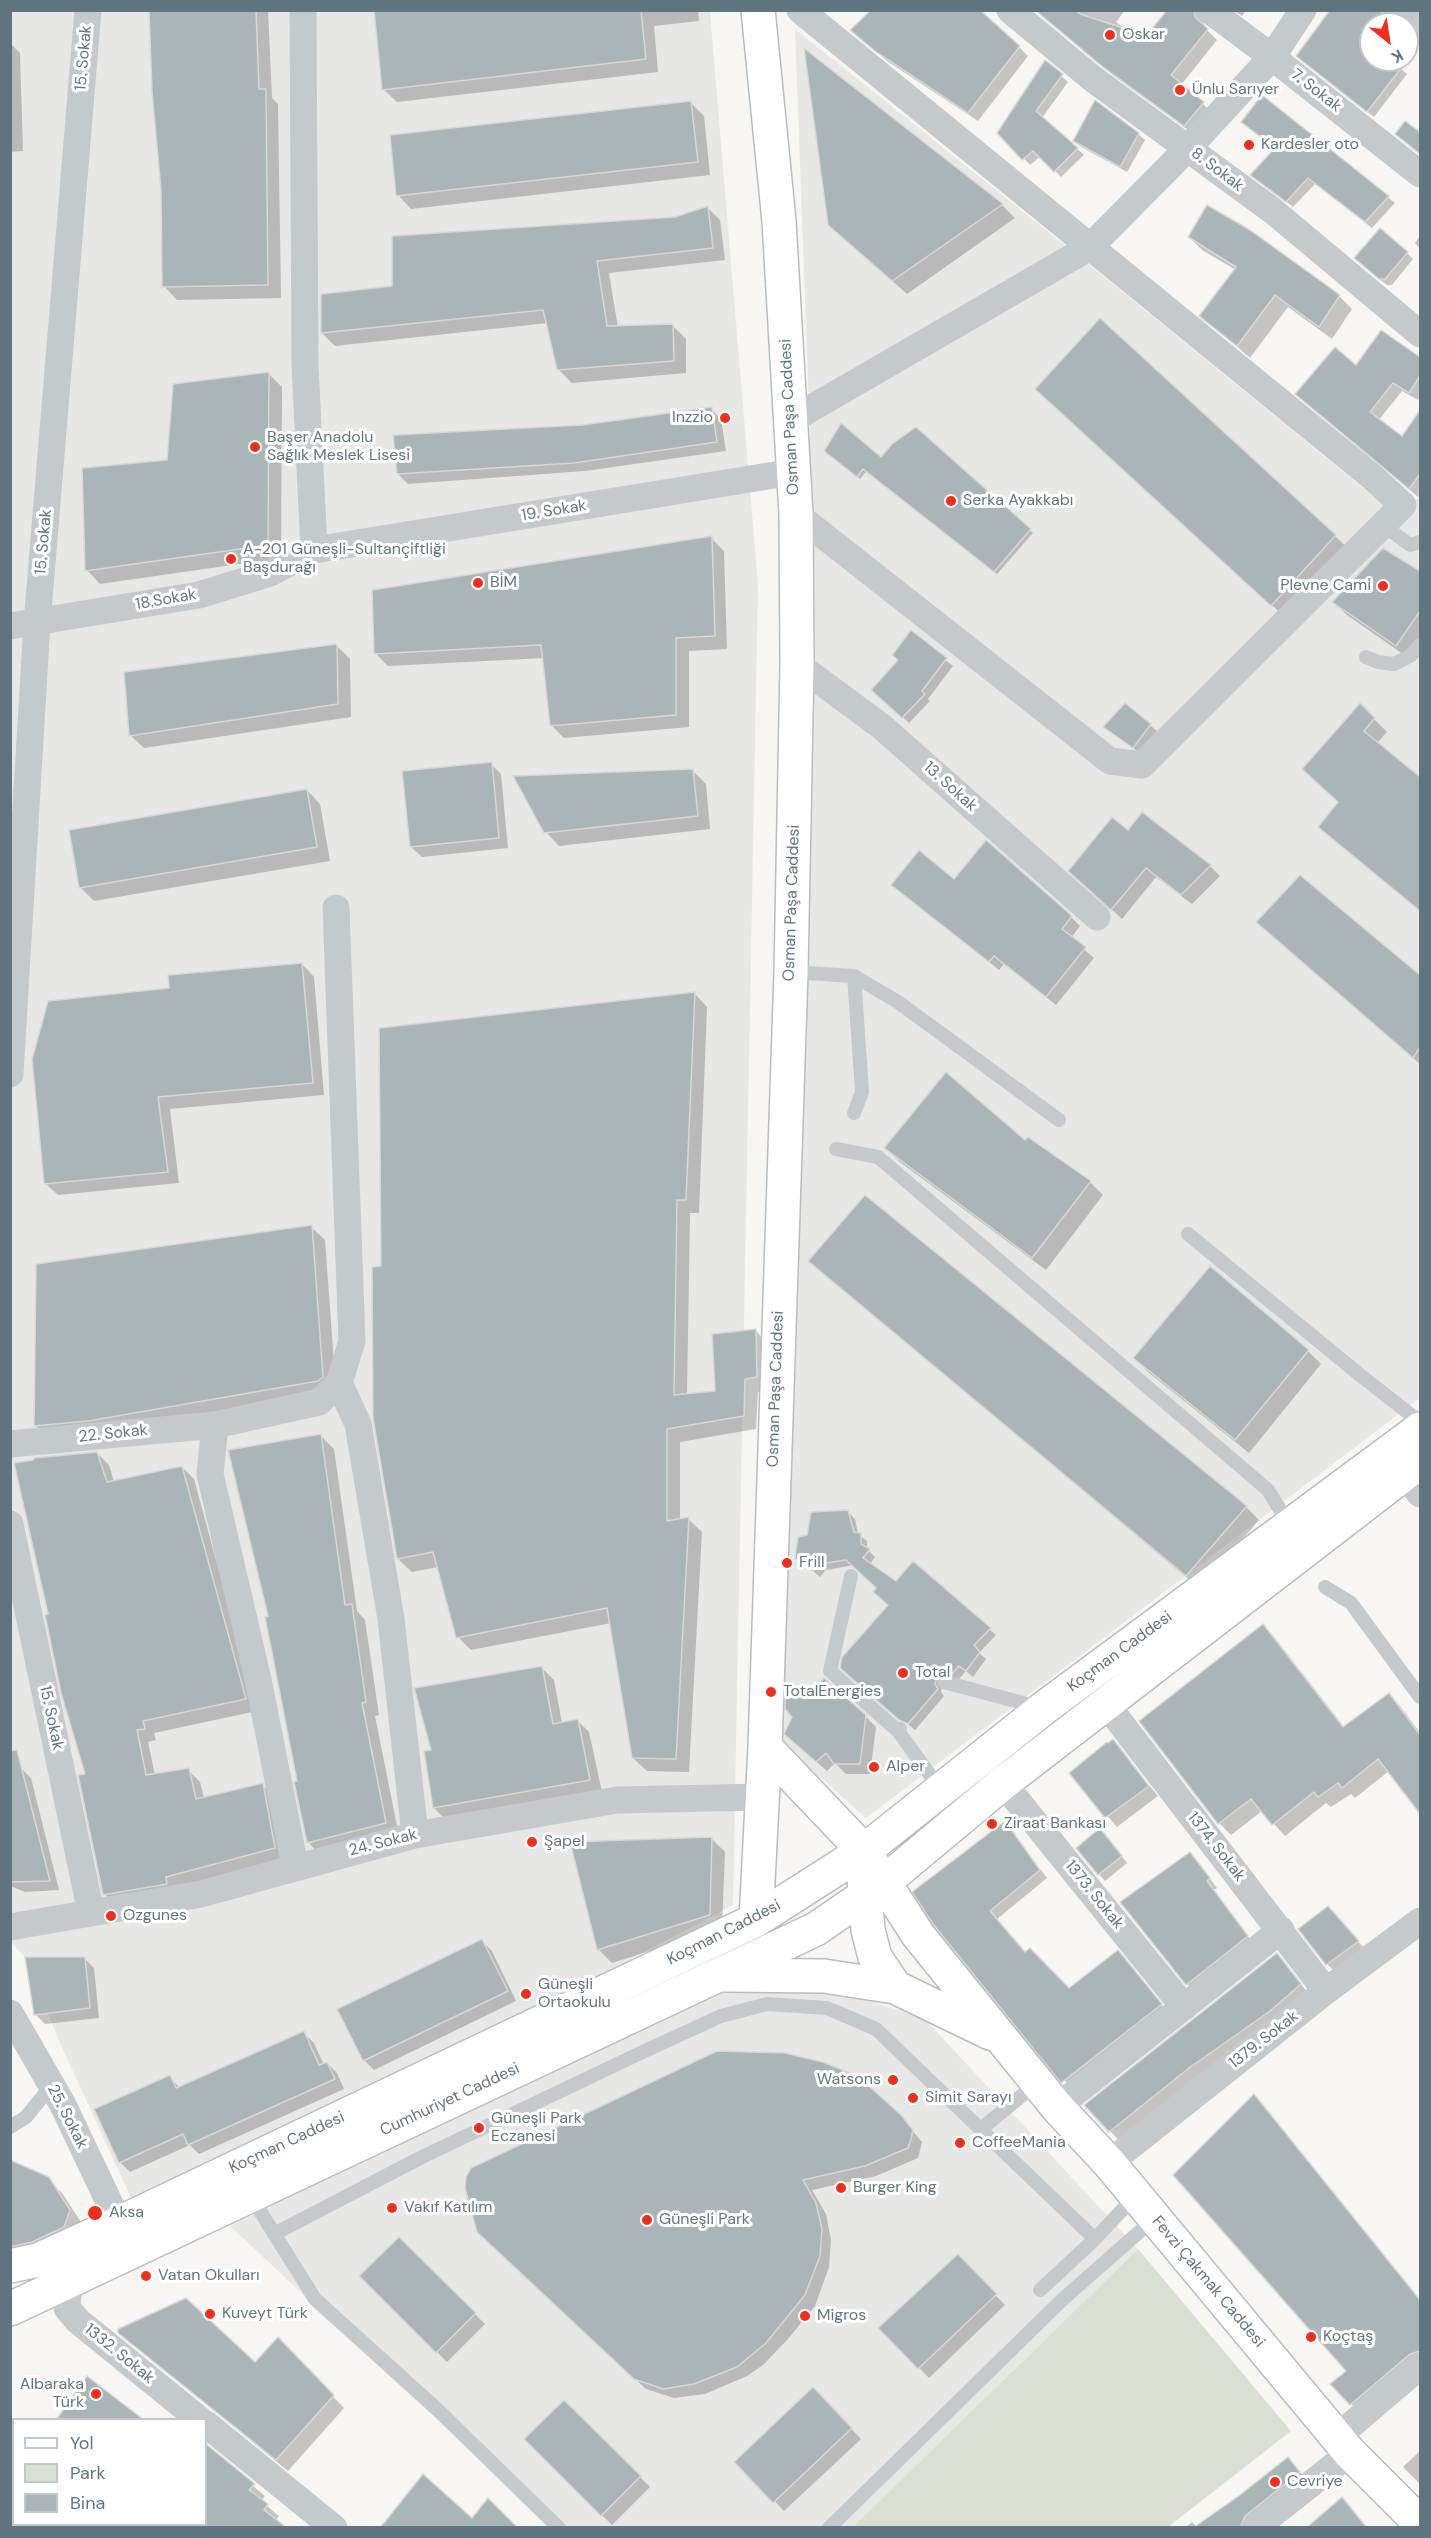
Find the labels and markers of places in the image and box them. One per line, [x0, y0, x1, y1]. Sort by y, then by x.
place label: Oskar [1122, 25, 1165, 45]
marker: Oskar [1103, 28, 1117, 42]
place label: Ünlu Sarıyer [1192, 80, 1279, 100]
marker: Ünlu Sarıyer [1173, 83, 1187, 97]
place label: Kardesler oto [1261, 135, 1359, 155]
marker: Kardesler oto [1242, 138, 1256, 152]
place label: Inzzio [672, 408, 713, 428]
marker: Inzzio [718, 411, 732, 425]
place label: Başer Anadolu Sağlık Meslek Lisesi [267, 428, 410, 466]
marker: Başer Anadolu Sağlık Meslek Lisesi [248, 440, 262, 454]
place label: Serka Ayakkabı [963, 491, 1073, 511]
marker: Serka Ayakkabı [944, 494, 958, 508]
place label: A-201 Güneşli-Sultançiftliği Başdurağı [243, 540, 446, 578]
marker: A-201 Güneşli-Sultançiftliği Başdurağı [224, 552, 238, 566]
place label: BİM [490, 573, 517, 593]
marker: BİM [471, 576, 485, 590]
place label: Plevne Cami [1280, 576, 1371, 596]
marker: Plevne Cami [1376, 579, 1390, 593]
place label: Frill [799, 1553, 824, 1573]
marker: Frill [780, 1556, 794, 1570]
place label: Total [915, 1663, 950, 1683]
marker: Total [896, 1666, 910, 1680]
place label: TotalEnergies [783, 1682, 881, 1702]
marker: TotalEnergies [764, 1685, 778, 1699]
place label: Alper [886, 1757, 925, 1777]
marker: Alper [867, 1760, 881, 1774]
place label: Ziraat Bankası [1004, 1814, 1106, 1834]
marker: Ziraat Bankası [985, 1817, 999, 1831]
place label: Şapel [544, 1832, 585, 1852]
marker: Şapel [525, 1835, 539, 1849]
place label: Ozgunes [123, 1906, 187, 1926]
marker: Ozgunes [104, 1909, 118, 1923]
place label: Güneşli Ortaokulu [538, 1975, 611, 2013]
marker: Güneşli Ortaokulu [519, 1987, 533, 2001]
place label: Watsons [817, 2070, 881, 2090]
marker: Watsons [886, 2073, 900, 2087]
place label: Simit Sarayı [925, 2088, 1012, 2108]
marker: Simit Sarayı [906, 2091, 920, 2105]
place label: Güneşli Park Eczanesi [491, 2109, 582, 2147]
marker: Güneşli Park Eczanesi [472, 2121, 486, 2135]
place label: CoffeeMania [972, 2133, 1066, 2153]
marker: CoffeeMania [953, 2136, 967, 2150]
place label: Burger King [853, 2178, 937, 2198]
marker: Burger King [834, 2181, 848, 2195]
place label: Vakıf Katılım [404, 2198, 493, 2218]
marker: Vakıf Katılım [385, 2201, 399, 2215]
place label: Aksa [109, 2203, 144, 2223]
marker: Aksa [86, 2204, 104, 2222]
place label: Güneşli Park [659, 2210, 750, 2230]
marker: Güneşli Park [640, 2213, 654, 2227]
place label: Vatan Okulları [158, 2266, 260, 2286]
marker: Vatan Okulları [139, 2269, 153, 2283]
place label: Kuveyt Türk [222, 2304, 308, 2324]
place label: Migros [817, 2306, 866, 2326]
marker: Kuveyt Türk [203, 2307, 217, 2321]
marker: Migros [798, 2309, 812, 2323]
place label: Koçtaş [1323, 2327, 1373, 2347]
marker: Koçtaş [1304, 2330, 1318, 2344]
place label: Albaraka Türk [20, 2375, 84, 2413]
marker: Albaraka Türk [89, 2387, 103, 2401]
place label: Cevriye [1287, 2472, 1343, 2492]
marker: Cevriye [1268, 2475, 1282, 2489]

